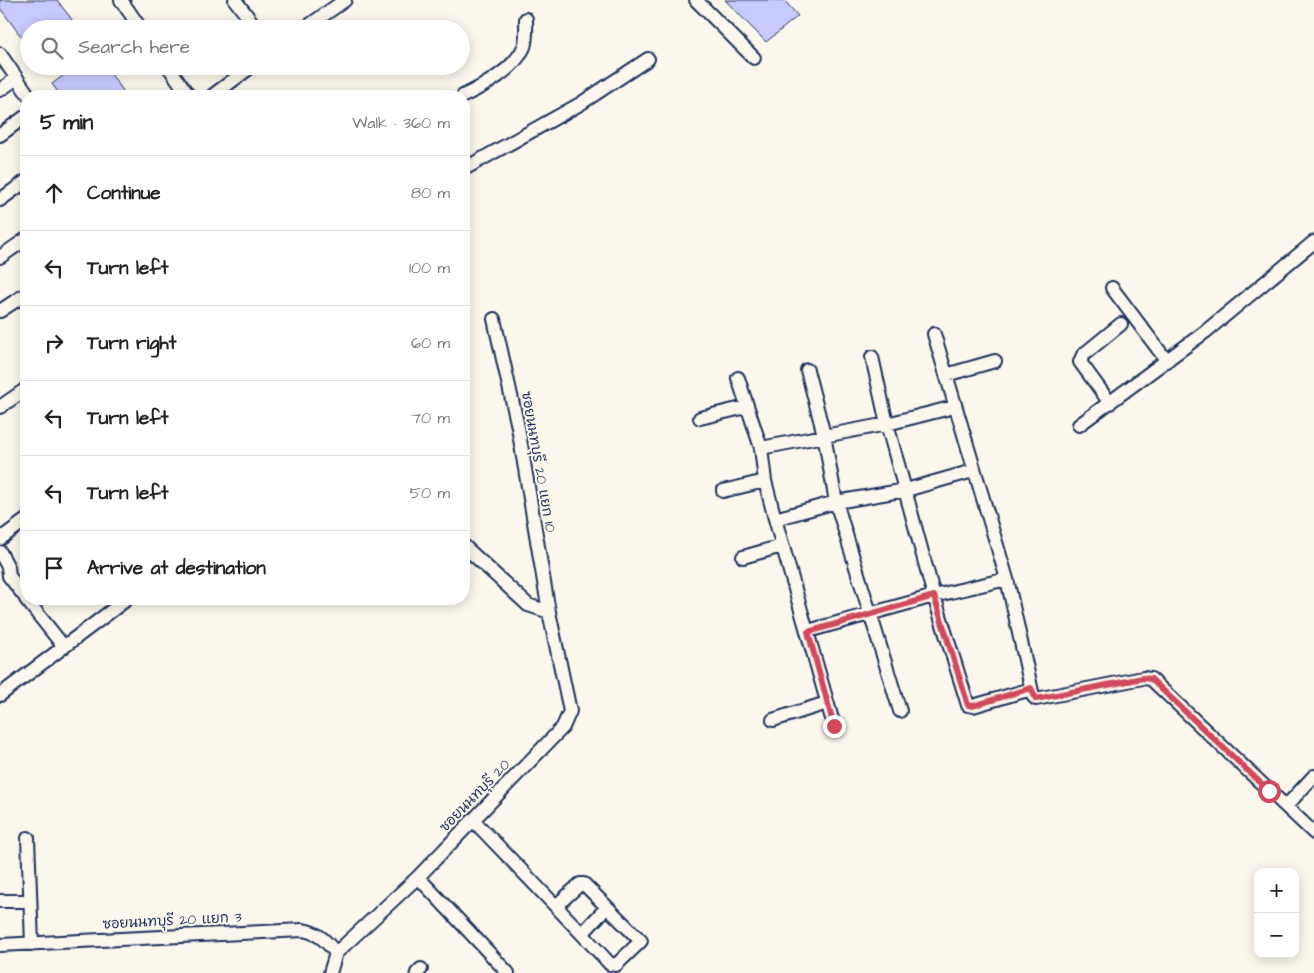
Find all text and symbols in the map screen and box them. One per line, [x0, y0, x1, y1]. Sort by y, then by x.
search box [20, 20, 470, 75]
icon: search [38, 34, 66, 62]
text: Search here [78, 34, 190, 61]
text: 5 min [40, 108, 93, 137]
text: Walk · 360 m [352, 112, 450, 134]
icon: ahead [40, 179, 68, 207]
text: Continue [87, 180, 161, 207]
text: 80 m [411, 182, 450, 204]
icon: left [40, 254, 68, 282]
text: Turn left [87, 255, 168, 282]
text: 100 m [409, 257, 450, 279]
icon: right [40, 329, 68, 357]
text: Turn right [87, 330, 176, 357]
text: 60 m [411, 332, 450, 354]
street label: ซอยนนทบุรี 20 แยก 10 [516, 390, 560, 534]
icon: left [40, 404, 68, 432]
text: Turn left [87, 405, 168, 432]
text: 70 m [411, 407, 450, 429]
icon: left [40, 479, 68, 507]
text: Turn left [87, 480, 168, 507]
text: 50 m [410, 482, 450, 504]
icon: arrive [40, 554, 68, 582]
text: Arrive at destination [87, 555, 266, 582]
route end [823, 715, 846, 738]
street label: ซอยนนทบุรี 20 [435, 755, 515, 837]
route start [1258, 780, 1281, 803]
map controls [1254, 868, 1299, 958]
button: + [1254, 868, 1299, 913]
street label: ซอยนนทบุรี 20 แยก 3 [102, 907, 242, 935]
button: − [1254, 913, 1299, 958]

